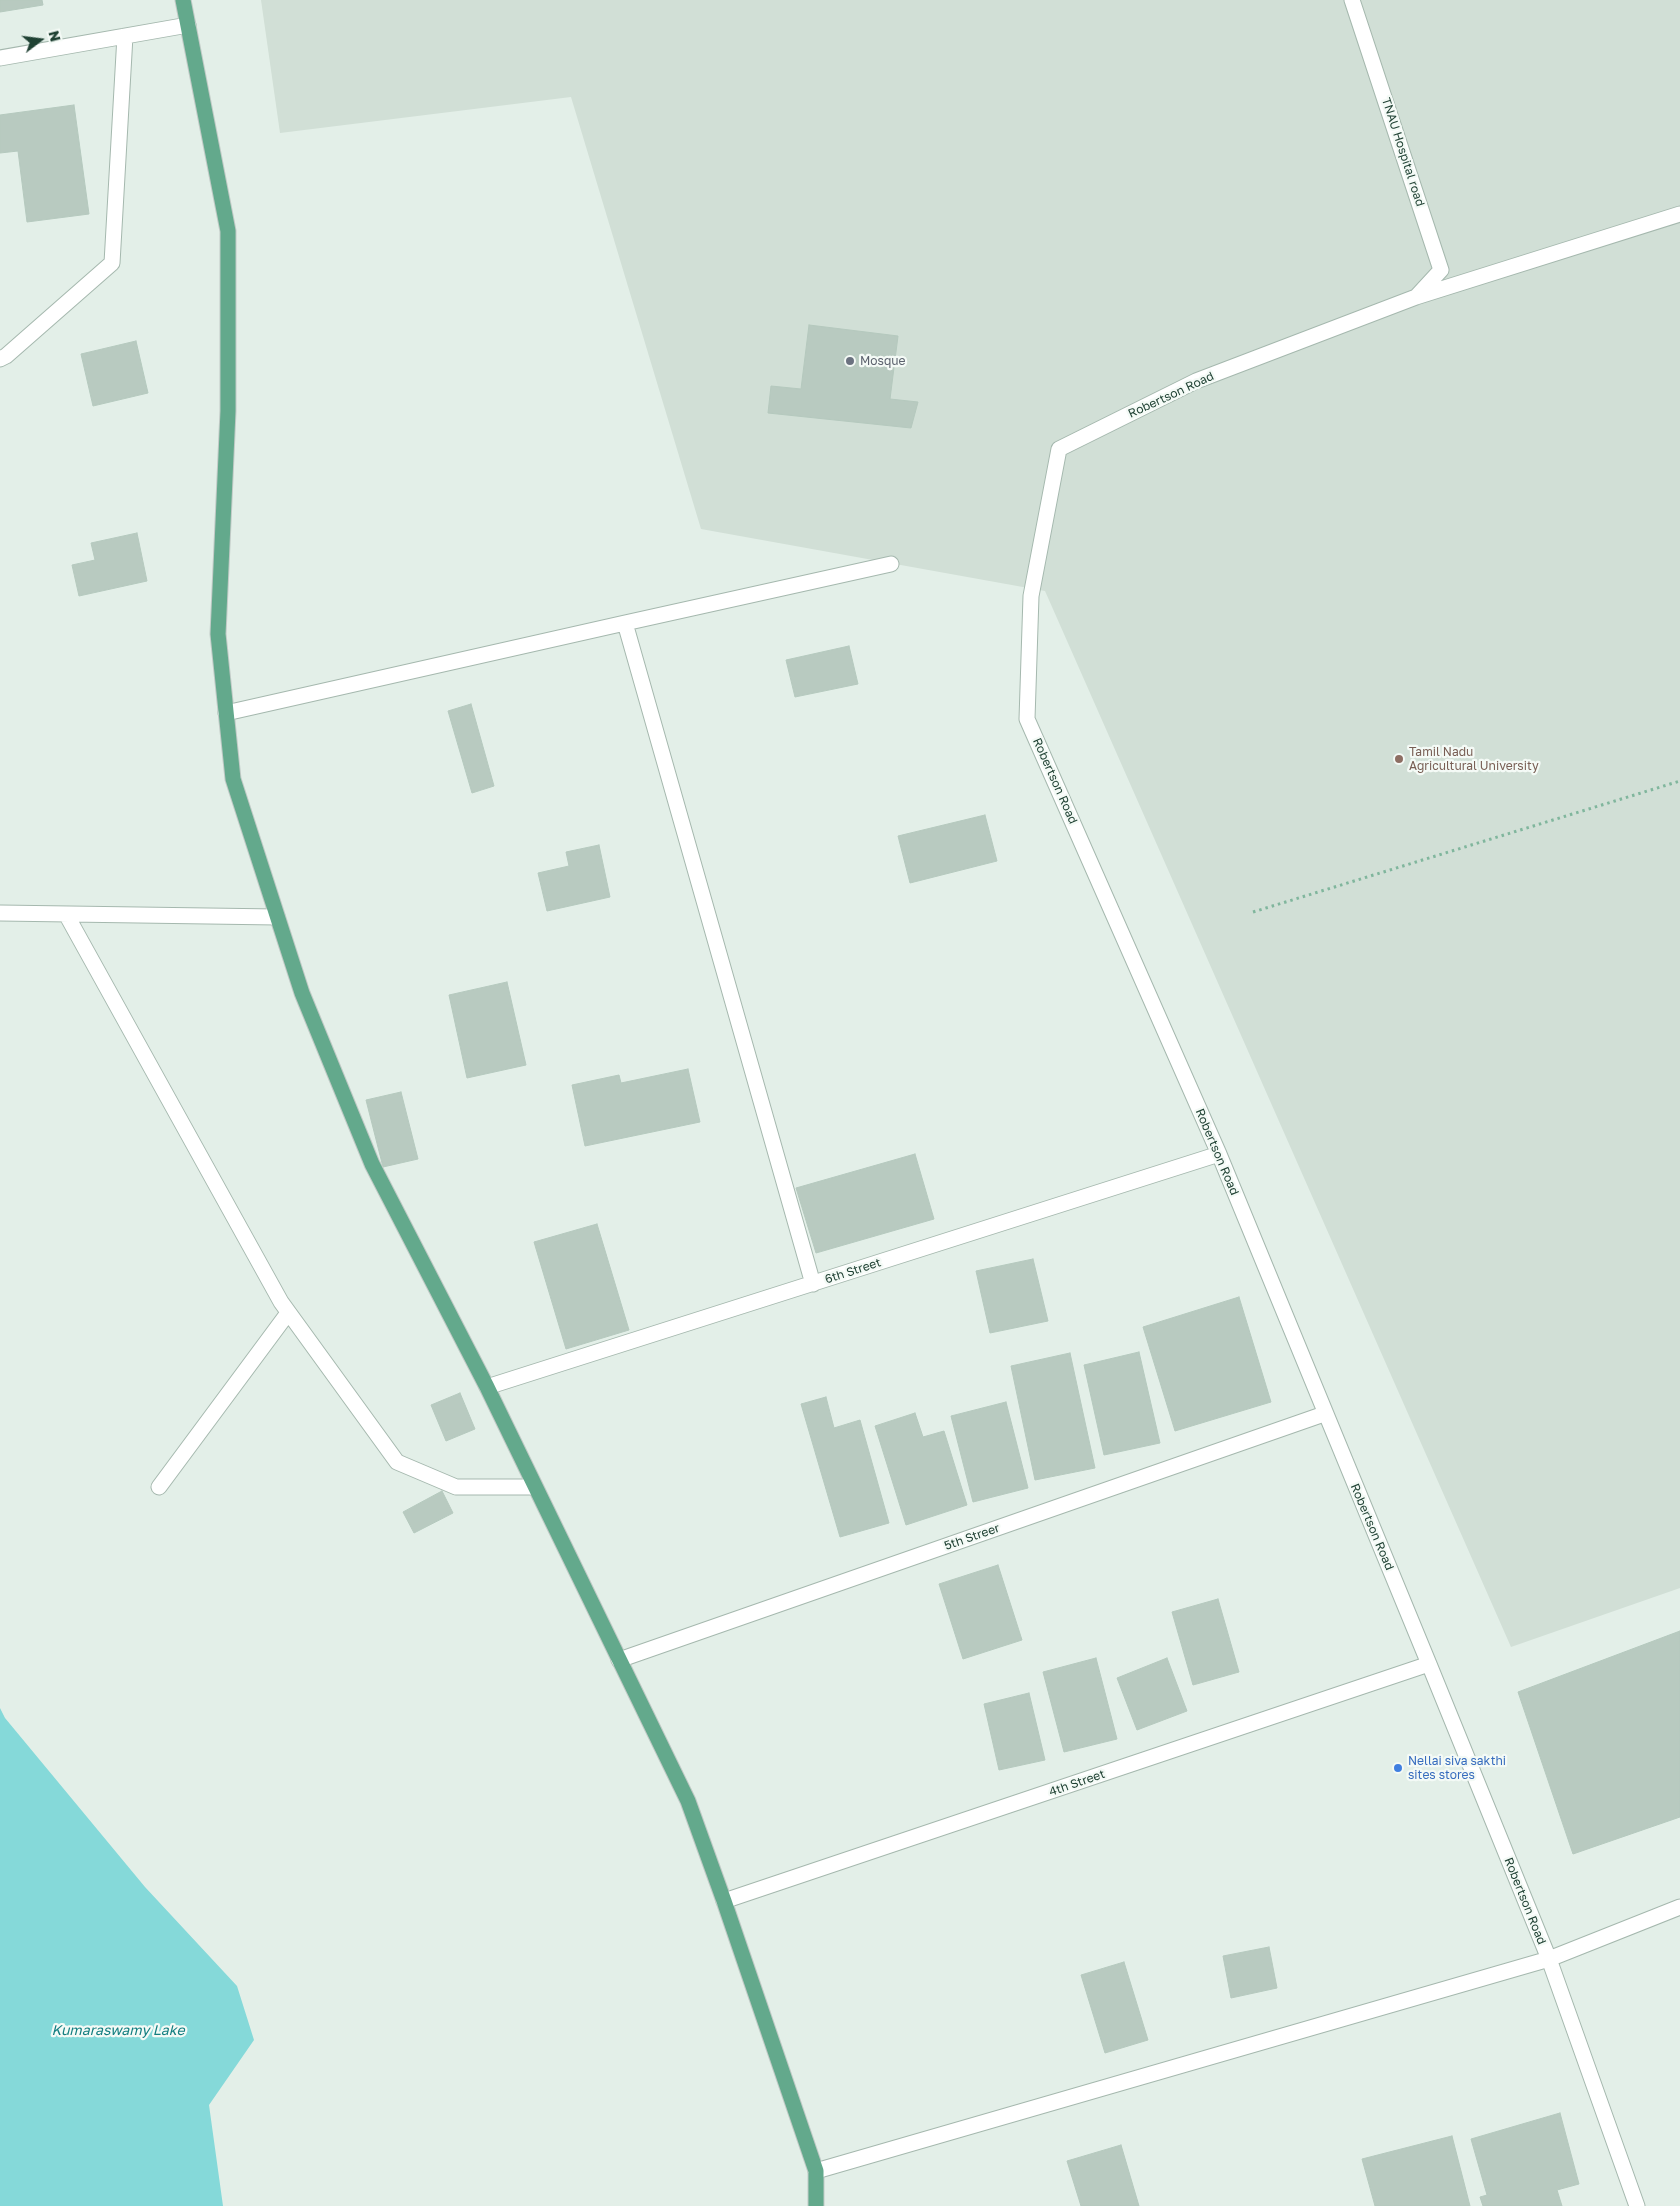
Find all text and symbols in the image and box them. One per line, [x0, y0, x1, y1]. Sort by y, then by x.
north arrow [15, 15, 65, 65]
text: N [45, 29, 65, 43]
street label: TNAU Hospital road [1379, 96, 1427, 208]
place label: Mosque [860, 354, 905, 368]
marker: Mosque [844, 355, 856, 367]
street label: Robertson Road [1126, 369, 1216, 421]
street label: Robertson Road [1030, 736, 1080, 826]
place label: Tamil Nadu Agricultural University [1409, 745, 1539, 773]
marker: Tamil Nadu Agricultural University [1393, 753, 1405, 765]
street label: Robertson Road [1192, 1107, 1242, 1197]
street label: 6th Street [823, 1255, 883, 1287]
street label: Robertson Road [1347, 1482, 1397, 1572]
street label: 5th Streer [942, 1521, 1002, 1553]
place label: Nellai siva sakthi sites stores [1408, 1754, 1506, 1782]
marker: Nellai siva sakthi sites stores [1392, 1762, 1404, 1774]
street label: 4th Street [1047, 1767, 1107, 1799]
street label: Robertson Road [1501, 1855, 1549, 1947]
water label: Kumaraswamy Lake [52, 2023, 184, 2039]

